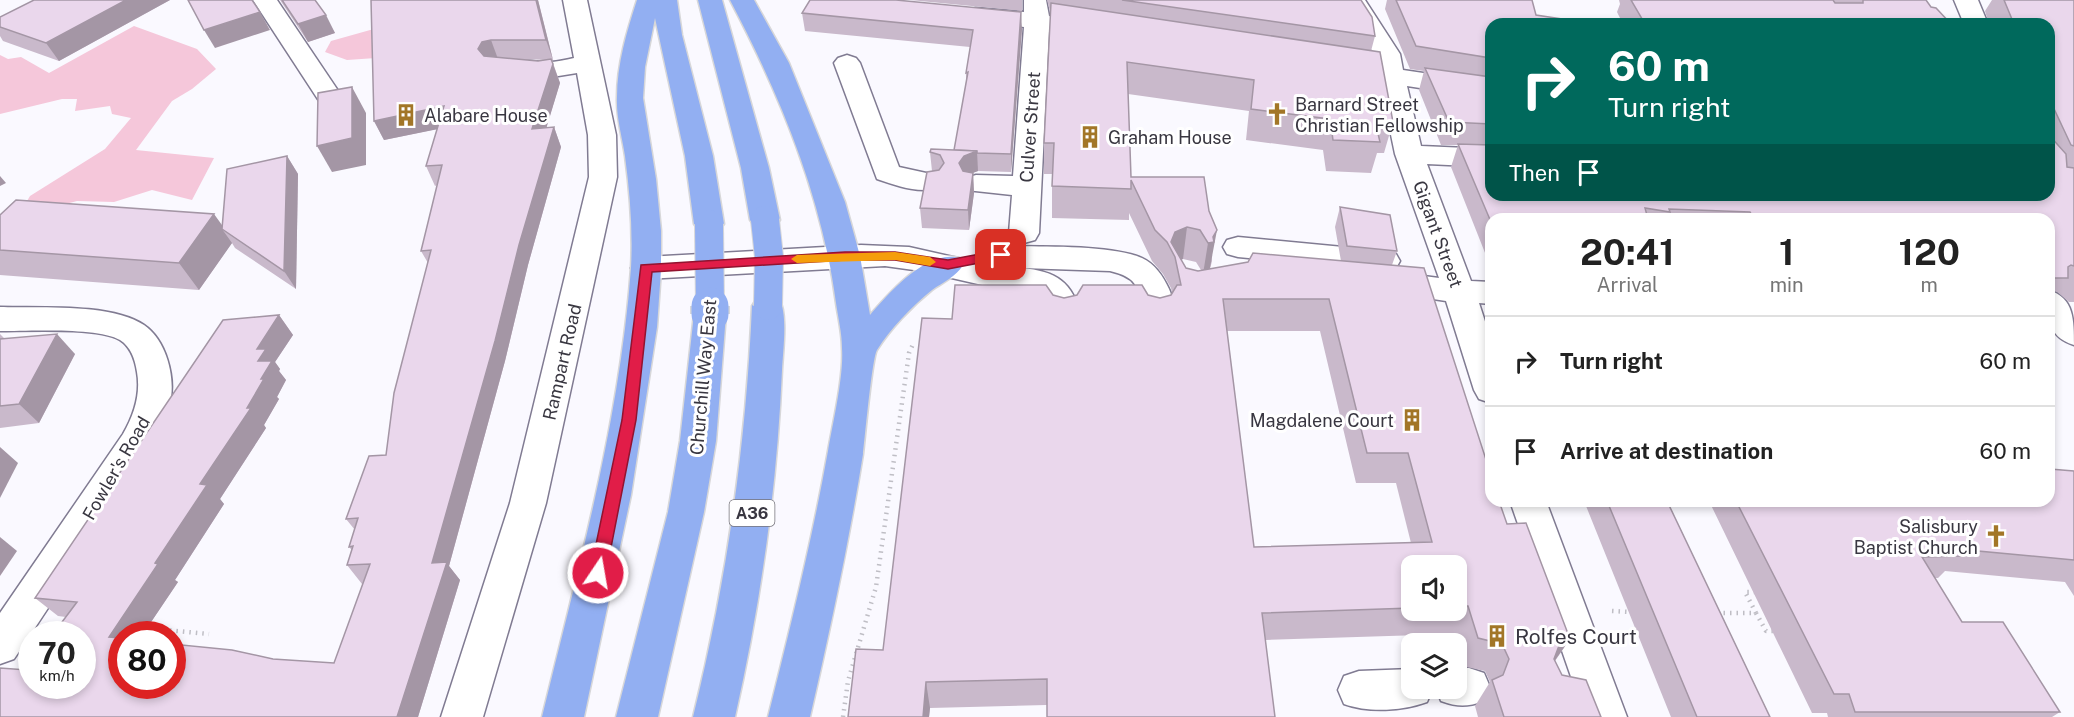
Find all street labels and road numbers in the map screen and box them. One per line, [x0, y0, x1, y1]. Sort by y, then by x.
street label: Culver Street [1016, 71, 1044, 183]
street label: Gigant Street [1409, 178, 1467, 290]
street label: Churchill Way East [686, 298, 720, 456]
street label: Rampart Road [538, 302, 586, 422]
street label: Fowler's Road [78, 413, 154, 523]
road number: A36 [730, 500, 774, 526]

